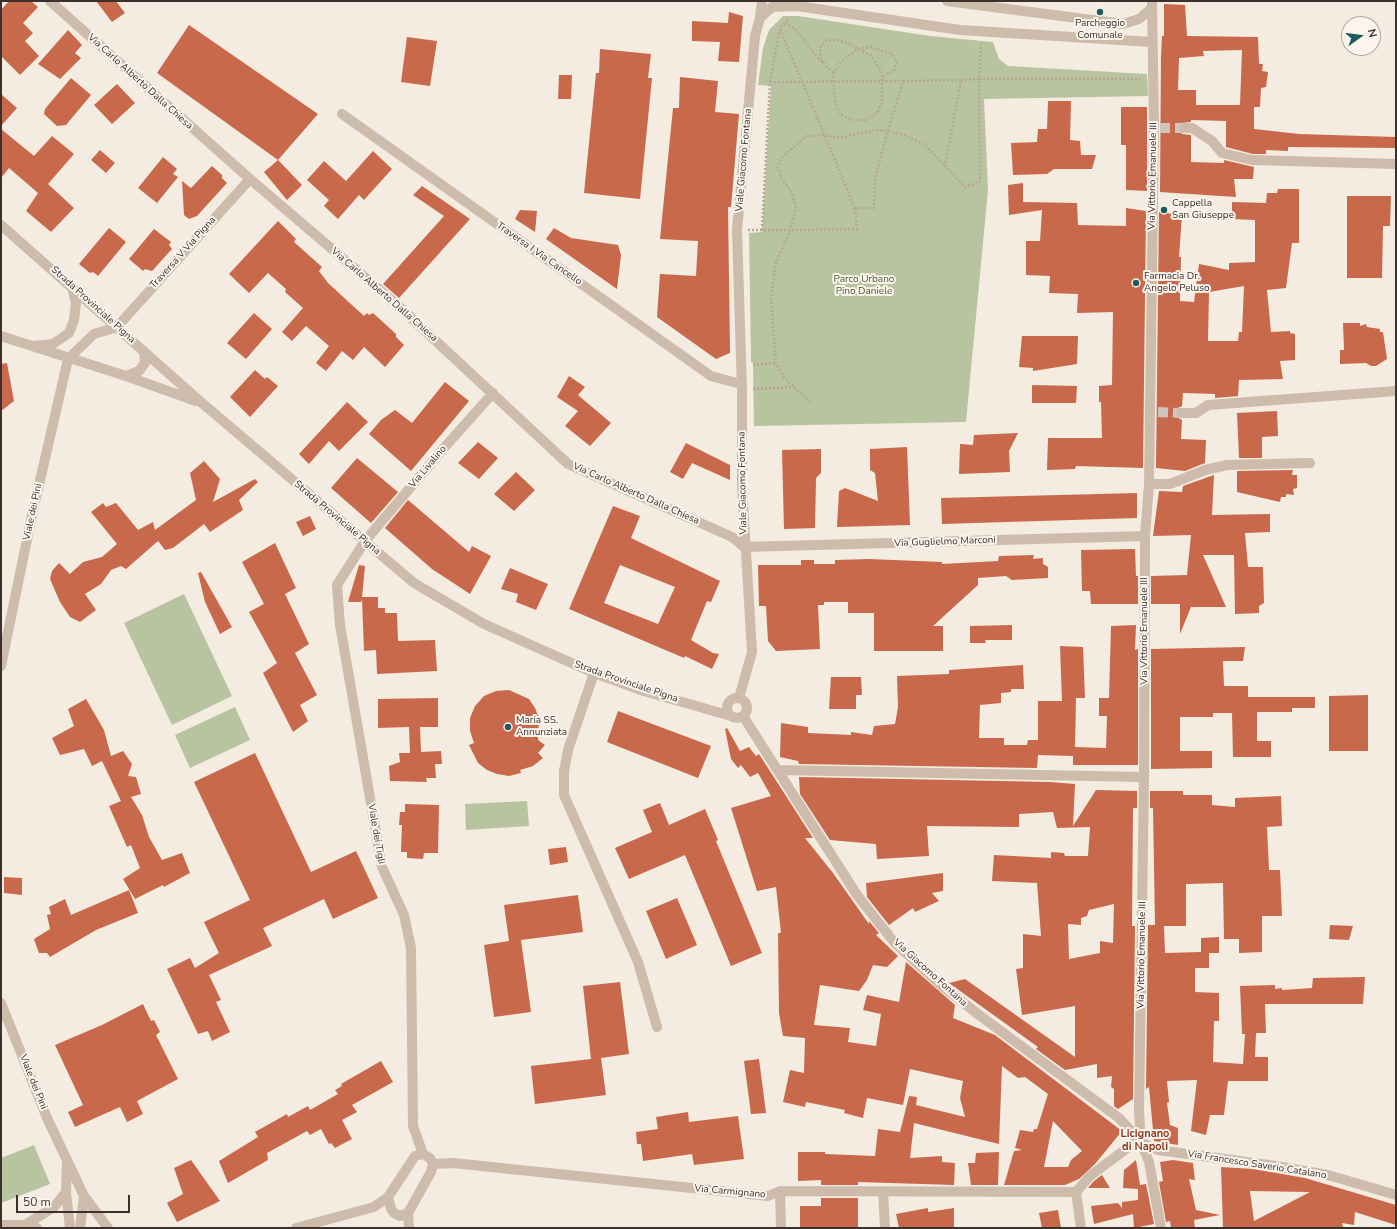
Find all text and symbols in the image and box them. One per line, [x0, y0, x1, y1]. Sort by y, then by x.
marker: Parcheggio Comunale [1095, 7, 1105, 17]
north arrow [1341, 16, 1381, 56]
place label: Parcheggio Comunale [1075, 18, 1125, 42]
text: N [1364, 27, 1380, 39]
street label: Via Carlo Alberto Dalla Chiesa [85, 32, 195, 132]
street label: Viale Giacomo Fontana [734, 108, 754, 212]
street label: Via Vittorio Emanuele III [1146, 122, 1160, 230]
place label: Cappella San Giuseppe [1172, 198, 1234, 222]
marker: Cappella San Giuseppe [1159, 205, 1169, 215]
street label: Traversa V Via Pigna [148, 215, 218, 291]
street label: Traversa I Via Cancello [494, 220, 584, 288]
street label: Via Carlo Alberto Dalla Chiesa [328, 246, 440, 344]
street label: Strada Provinciale Pigna [48, 264, 138, 346]
place label: Farmacia Dr. Angelo Peluso [1144, 271, 1210, 294]
park label: Parco Urbano Pino Daniele [834, 274, 894, 298]
marker: Farmacia Dr. Angelo Peluso [1131, 278, 1141, 288]
street label: Viale Giacomo Fontana [736, 431, 750, 535]
street label: Via Livalino [407, 443, 449, 491]
street label: Via Carlo Alberto Dalla Chiesa [571, 461, 701, 527]
street label: Strada Provinciale Pigna [291, 478, 383, 558]
street label: Viale dei Pini [21, 482, 45, 542]
street label: Via Guglielmo Marconi [894, 534, 996, 550]
street label: Via Vittorio Emanuele III [1139, 577, 1151, 685]
street label: Strada Provinciale Pigna [572, 659, 680, 705]
place label: Maria SS. Annunziata [516, 715, 567, 738]
marker: Maria SS. Annunziata [503, 722, 513, 732]
street label: Viale dei Tigli [365, 803, 387, 865]
street label: Via Vittorio Emanuele III [1135, 901, 1149, 1009]
street label: Via Giacomo Fontana [891, 937, 969, 1009]
street label: Viale dei Pini [17, 1053, 49, 1111]
district label: Licignano di Napoli [1121, 1127, 1169, 1153]
street label: Via Francesco Saverio Catalano [1187, 1148, 1327, 1182]
street label: Via Carmignano [694, 1183, 766, 1201]
scale bar [18, 1187, 132, 1213]
text: 50 m [23, 1194, 51, 1210]

